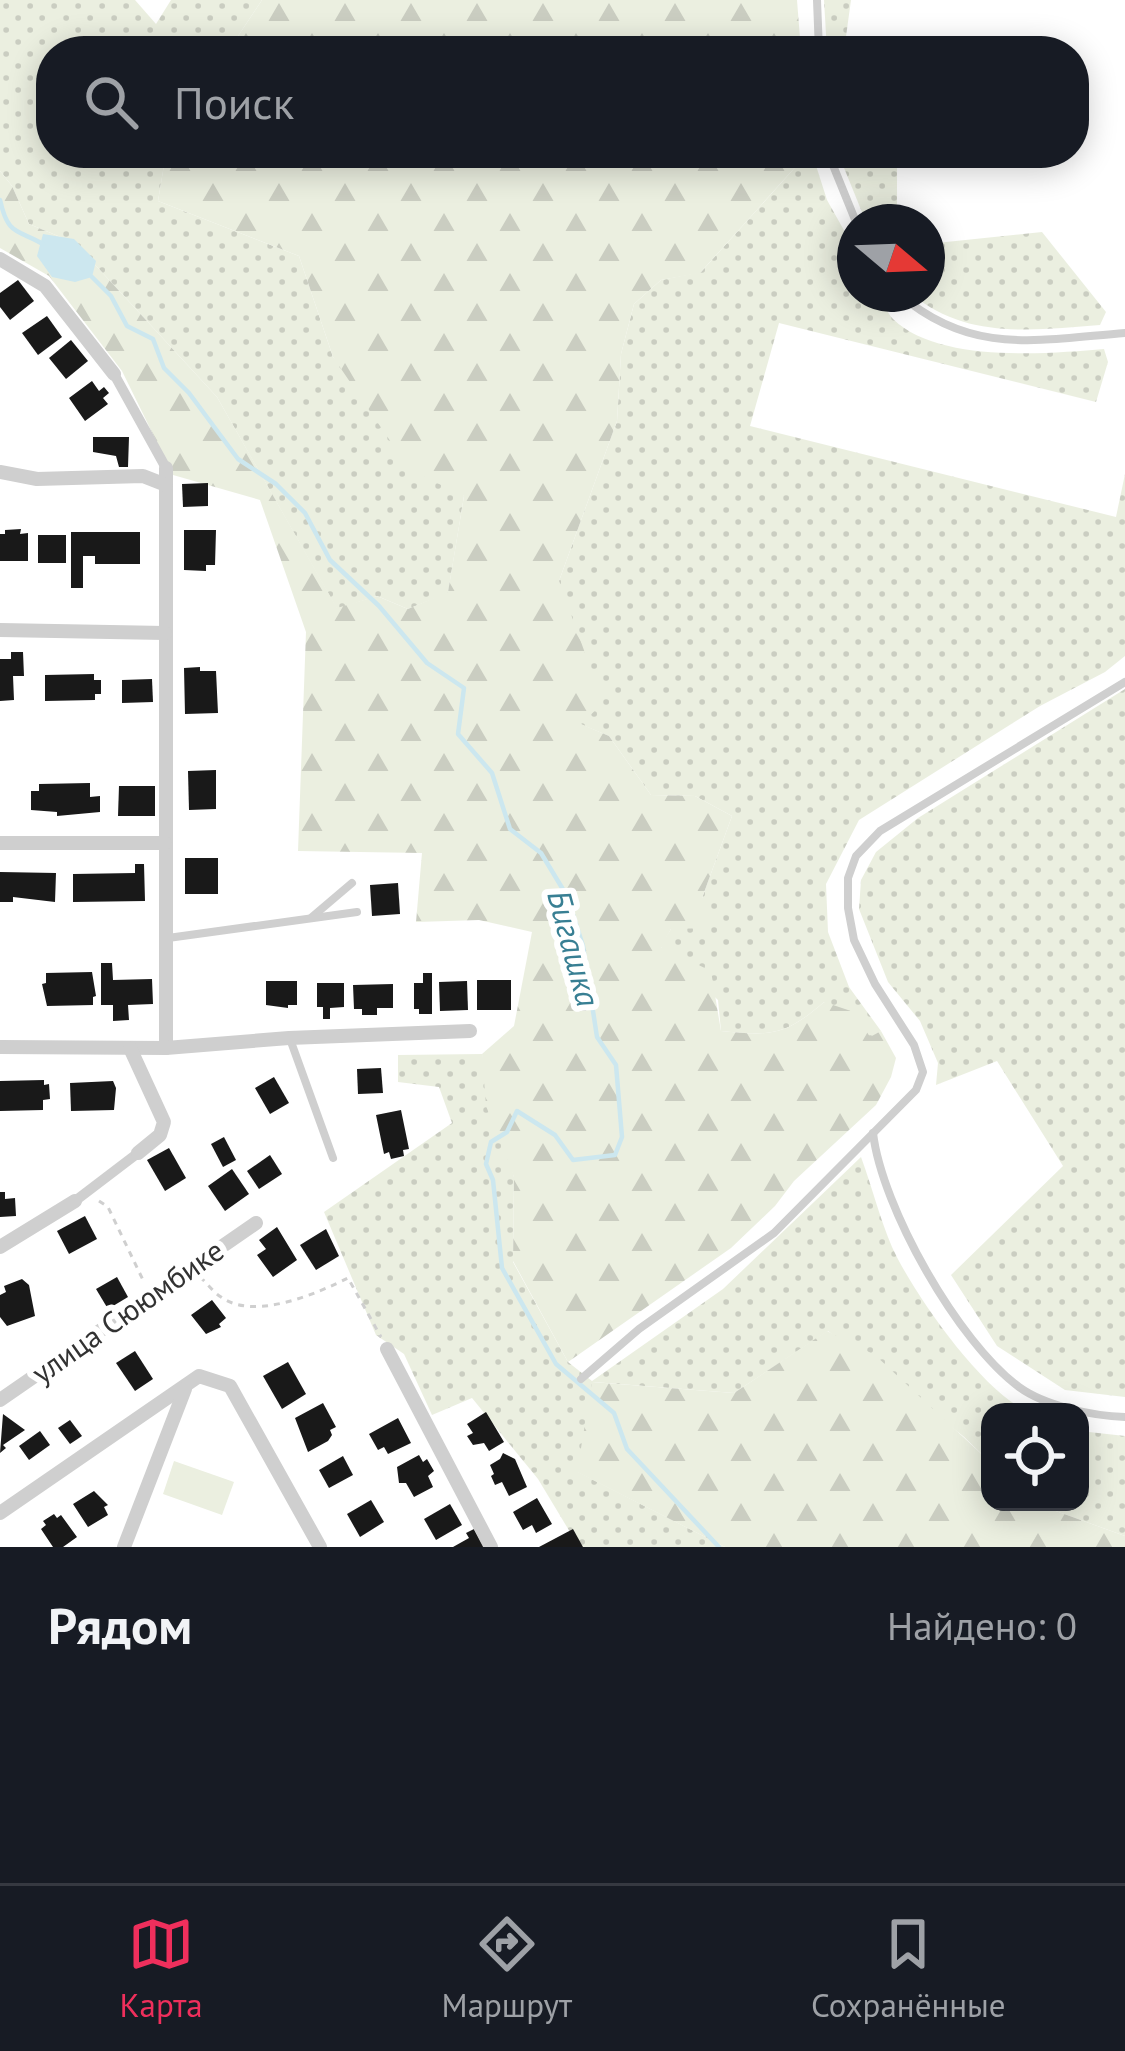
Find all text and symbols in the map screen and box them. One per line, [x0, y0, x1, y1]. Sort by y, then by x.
search box [36, 36, 1089, 168]
icon: search [78, 69, 144, 135]
text: Поиск [174, 73, 294, 131]
north arrow [837, 204, 945, 312]
water label: Бигашка [538, 885, 611, 1011]
street label: улица Сююмбике [24, 1230, 231, 1391]
map controls [981, 1403, 1089, 1511]
button: locate [981, 1403, 1089, 1511]
text: Рядом [48, 1592, 192, 1658]
text: Найдено: 0 [887, 1600, 1077, 1651]
tab: Карта [119, 1911, 203, 2026]
tab: Маршрут [442, 1911, 572, 2026]
tab: Сохранённые [811, 1911, 1006, 2026]

